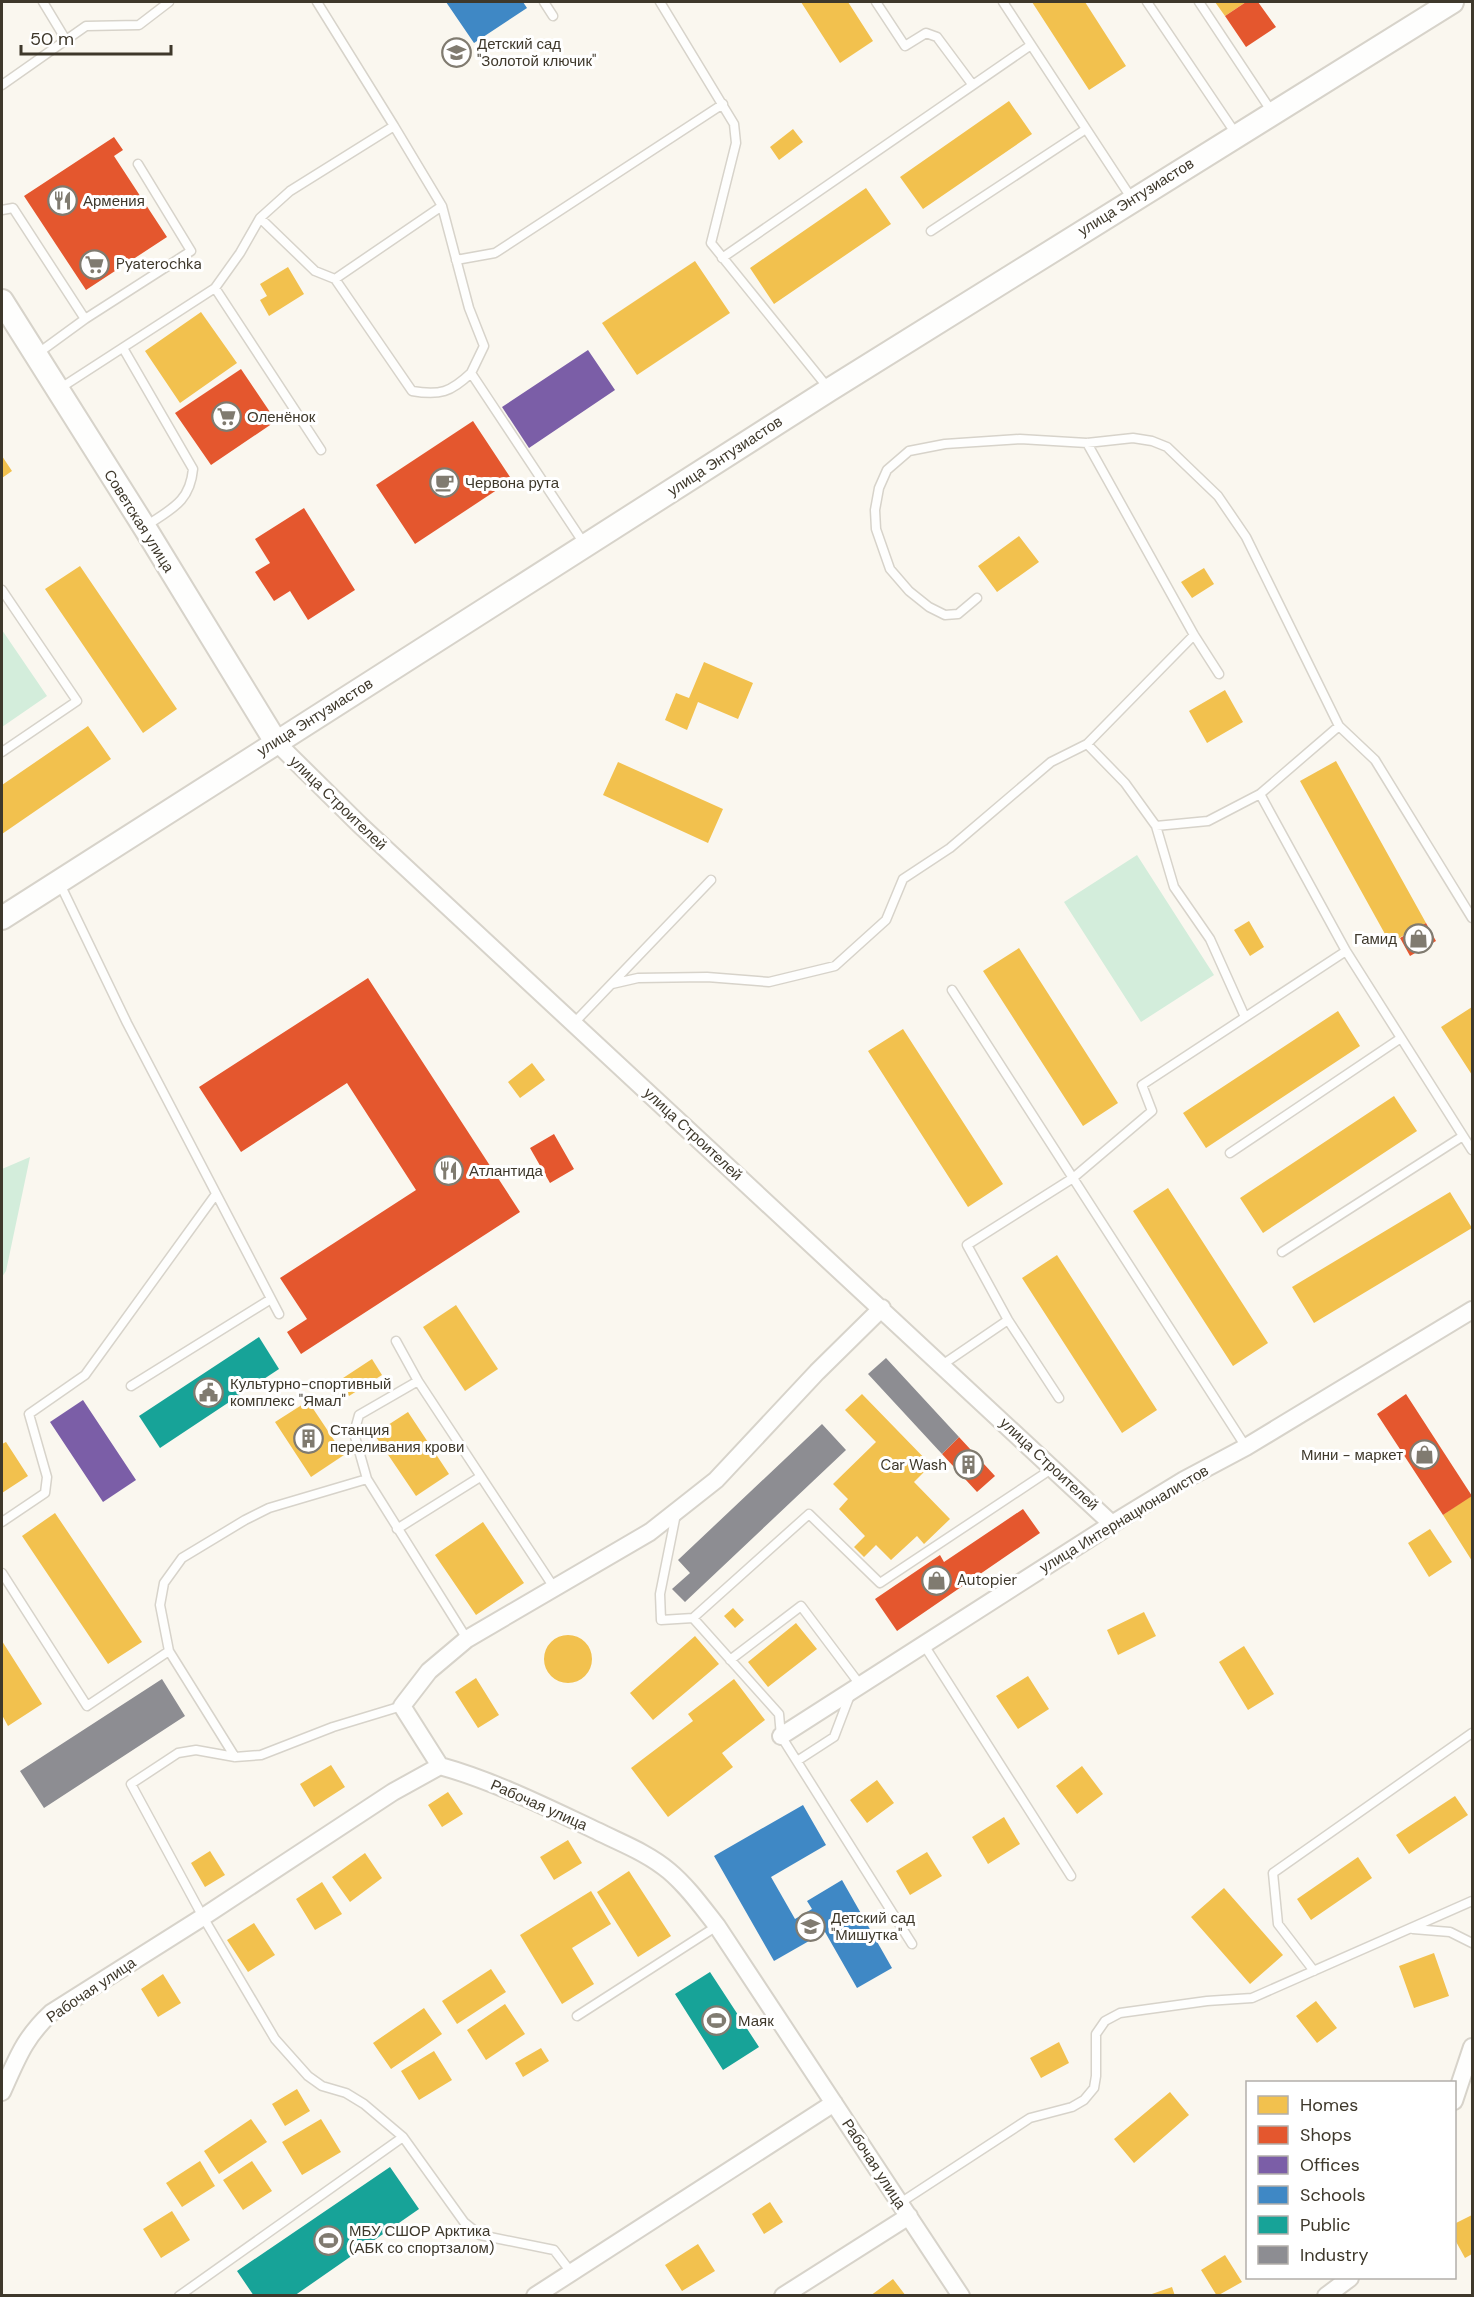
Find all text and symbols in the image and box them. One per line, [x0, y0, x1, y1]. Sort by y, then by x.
scale bar [21, 18, 171, 56]
text: 50 m [30, 27, 74, 51]
place label: Детский сад "Золотой ключик" [477, 34, 596, 71]
school or university icon: Детский сад "Золотой ключик" [440, 37, 472, 69]
street label: улица Энтузиастов [1074, 153, 1198, 241]
restaurant icon: Армения [46, 185, 78, 217]
place label: Армения [83, 191, 145, 211]
supermarket icon: Pyaterochka [79, 248, 111, 280]
place label: Pyaterochka [116, 254, 202, 274]
supermarket icon: Оленёнок [210, 401, 242, 433]
place label: Оленёнок [247, 407, 316, 427]
street label: улица Энтузиастов [664, 411, 786, 501]
street label: Советская улица [99, 466, 179, 577]
cafe icon: Червона рута [428, 467, 460, 499]
place label: Червона рута [465, 473, 560, 493]
street label: улица Энтузиастов [253, 673, 377, 761]
street label: улица Строителей [285, 751, 391, 855]
shop icon: Гамид [1402, 923, 1434, 955]
place label: Гамид [1354, 929, 1397, 949]
street label: улица Строителей [639, 1083, 747, 1185]
restaurant icon: Атлантида [432, 1155, 464, 1187]
place label: Атлантида [469, 1161, 544, 1181]
place label: Культурно-спортивный комплекс "Ямал" [230, 1374, 391, 1411]
public building icon: Культурно-спортивный комплекс "Ямал" [193, 1377, 225, 1409]
street label: улица Строителей [995, 1413, 1103, 1515]
place label: Станция переливания крови [330, 1420, 464, 1457]
building icon: Станция переливания крови [293, 1423, 325, 1455]
shop icon: Мини - маркет [1408, 1439, 1440, 1471]
place label: Мини - маркет [1301, 1445, 1403, 1465]
building icon: Car Wash [952, 1449, 984, 1481]
place label: Car Wash [880, 1455, 947, 1475]
street label: улица Интернационалистов [1036, 1460, 1212, 1578]
shop icon: Autopier [920, 1564, 952, 1596]
place label: Autopier [957, 1570, 1017, 1590]
street label: Рабочая улица [487, 1775, 591, 1836]
place label: Детский сад "Мишутка" [831, 1908, 915, 1945]
school or university icon: Детский сад "Мишутка" [794, 1911, 826, 1943]
street label: Рабочая улица [42, 1952, 140, 2027]
sports icon: Маяк [701, 2005, 733, 2037]
place label: Маяк [738, 2011, 774, 2031]
legend [1246, 2081, 1456, 2279]
text: Homes [1300, 2093, 1358, 2117]
street label: Рабочая улица [837, 2115, 911, 2214]
text: Shops [1300, 2123, 1352, 2147]
text: Offices [1300, 2153, 1360, 2177]
text: Schools [1300, 2183, 1365, 2207]
text: Public [1300, 2213, 1351, 2237]
place label: МБУ СШОР Арктика (АБК со спортзалом) [349, 2221, 494, 2258]
sports icon: МБУ СШОР Арктика (АБК со спортзалом) [312, 2224, 344, 2256]
text: Industry [1300, 2243, 1369, 2267]

